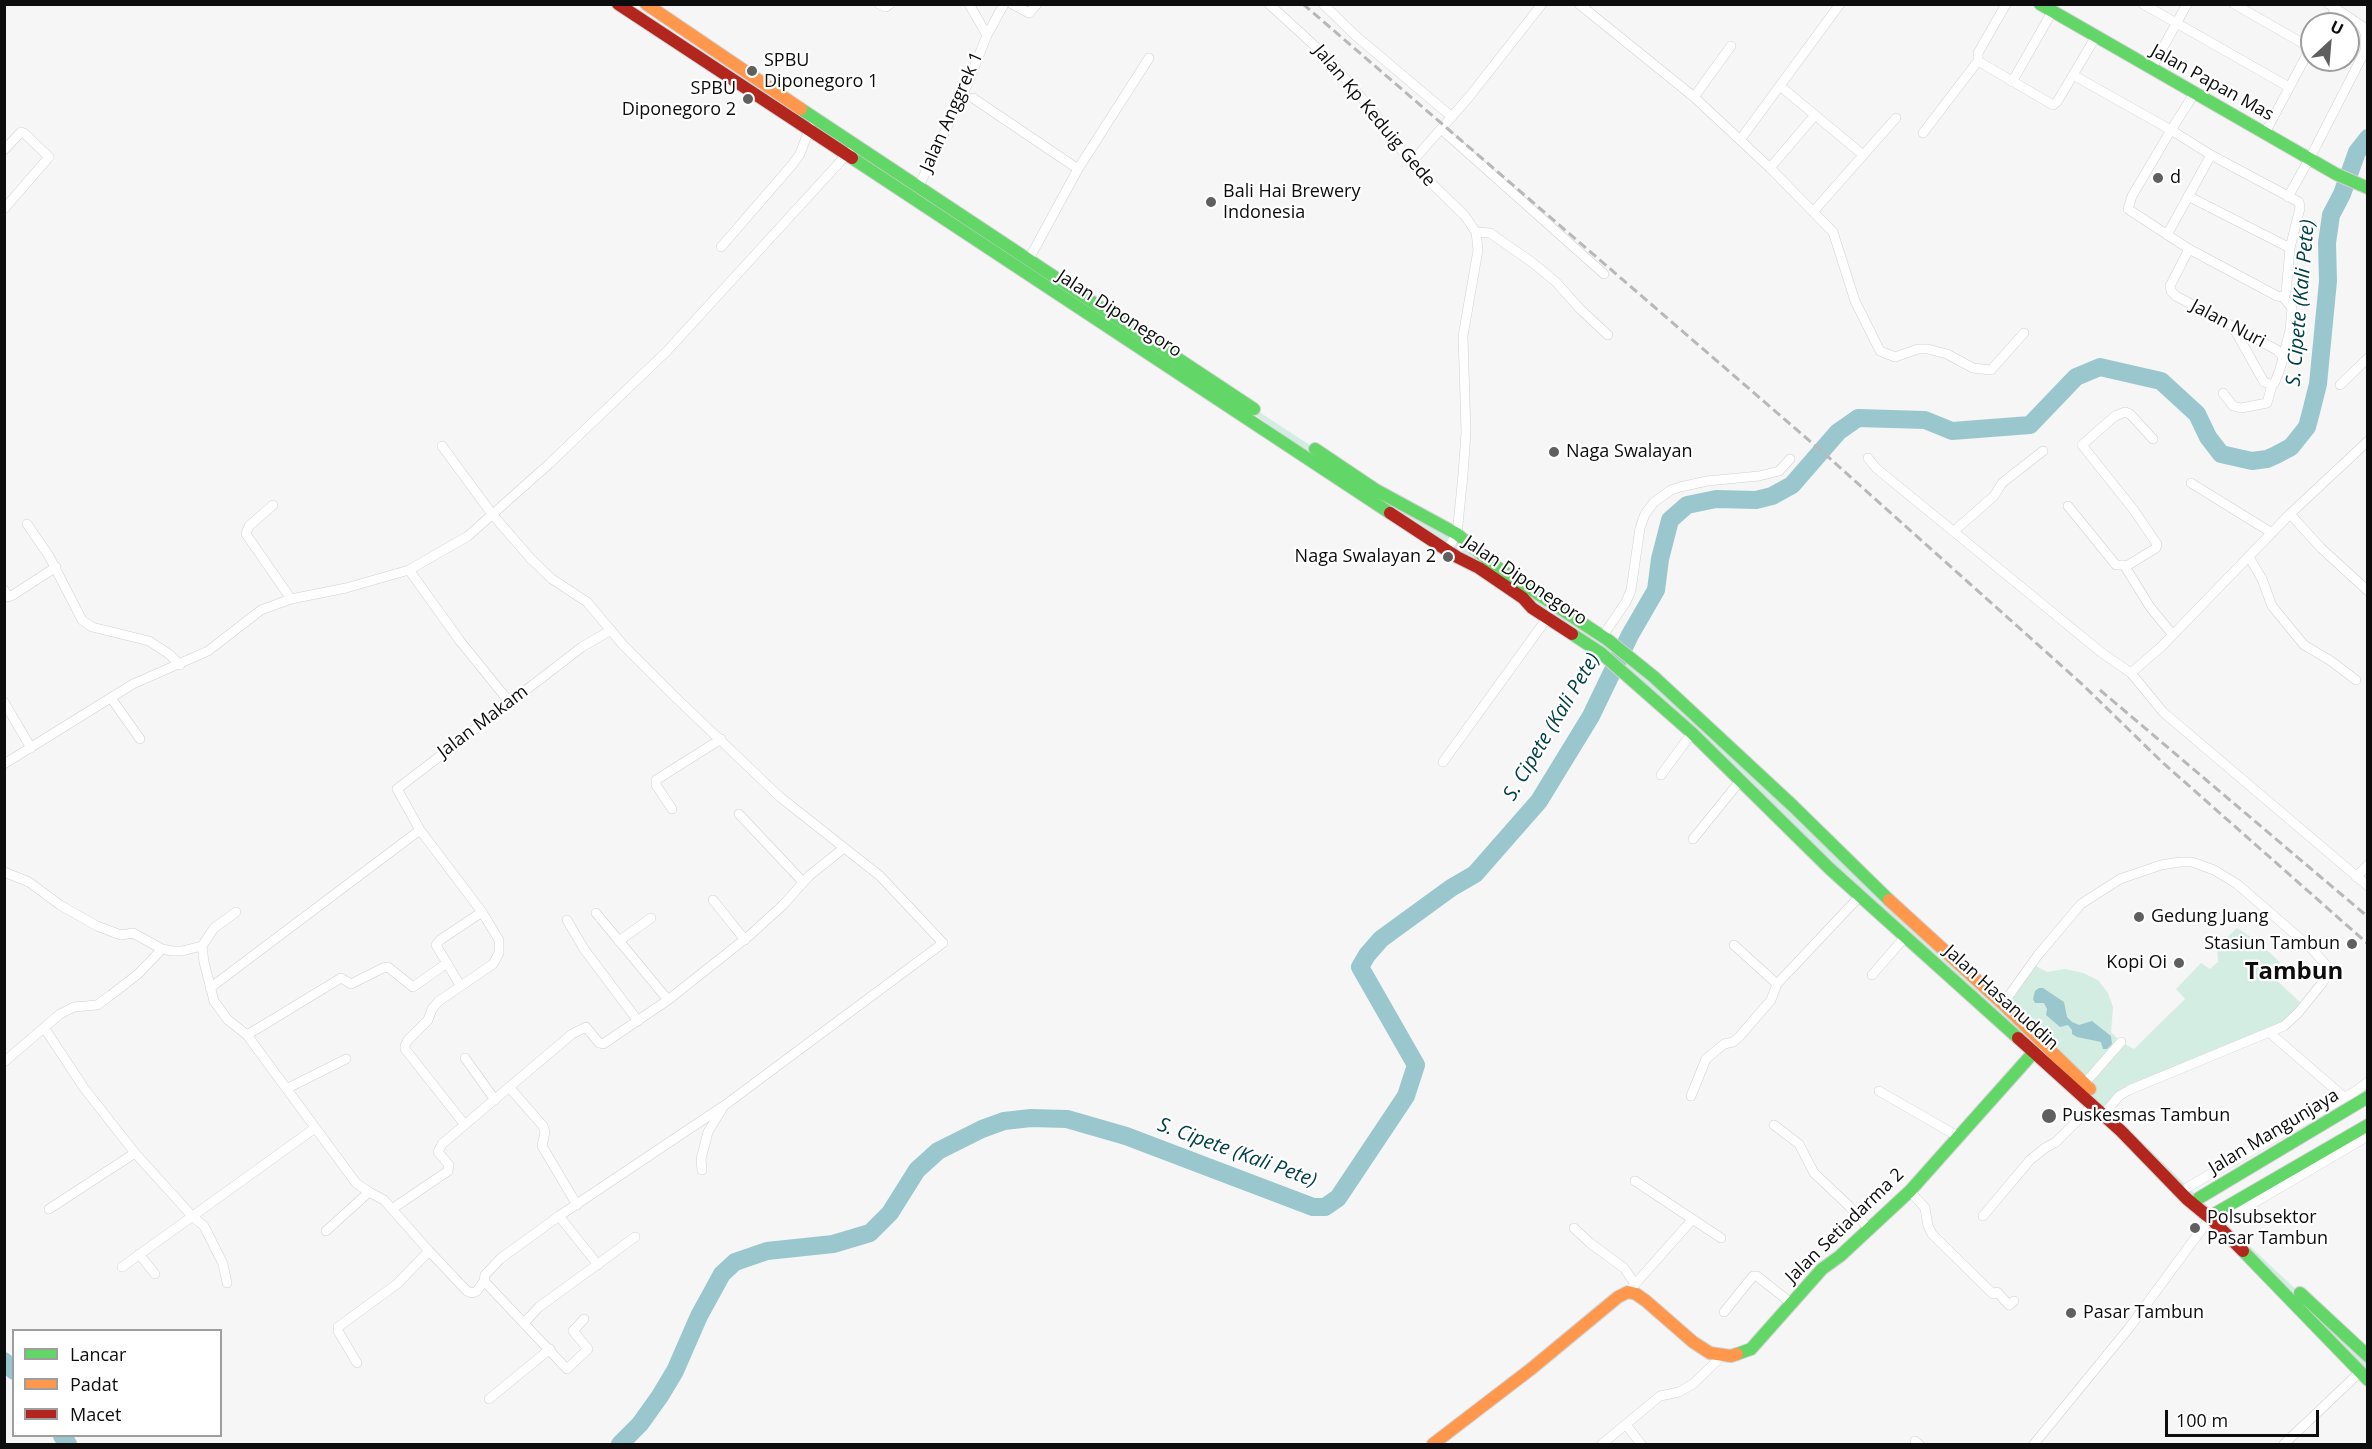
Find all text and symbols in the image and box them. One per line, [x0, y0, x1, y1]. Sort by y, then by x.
north arrow [2300, 12, 2360, 72]
text: U [2327, 15, 2347, 40]
street label: Jalan Papan Mas [2147, 40, 2277, 126]
street label: Jalan Kp Keduig Gede [1308, 41, 1440, 191]
street label: Jalan Anggrek 1 [916, 49, 988, 175]
place label: SPBU Diponegoro 1 [764, 50, 878, 92]
marker: SPBU Diponegoro 1 [745, 64, 759, 78]
place label: SPBU Diponegoro 2 [622, 78, 736, 121]
marker: SPBU Diponegoro 2 [741, 92, 755, 106]
place label: d [2170, 167, 2181, 189]
marker: d [2151, 171, 2165, 185]
place label: Bali Hai Brewery Indonesia [1223, 181, 1360, 224]
marker: Bali Hai Brewery Indonesia [1204, 195, 1218, 209]
water label: S. Cipete (Kali Pete) [2282, 219, 2320, 387]
street label: Jalan Diponegoro [1053, 266, 1185, 362]
street label: Jalan Nuri [2187, 295, 2269, 353]
place label: Naga Swalayan [1566, 441, 1692, 463]
marker: Naga Swalayan [1547, 445, 1561, 459]
street label: Jalan Diponegoro [1459, 532, 1591, 630]
place label: Naga Swalayan 2 [1295, 546, 1436, 568]
marker: Naga Swalayan 2 [1441, 550, 1455, 564]
water label: S. Cipete (Kali Pete) [1499, 649, 1605, 805]
street label: Jalan Makam [434, 681, 532, 763]
place label: Gedung Juang [2151, 906, 2268, 928]
marker: Gedung Juang [2132, 910, 2146, 924]
place label: Stasiun Tambun [2204, 933, 2340, 955]
marker: Stasiun Tambun [2345, 937, 2359, 951]
street label: Jalan Hasanuddin [1939, 941, 2063, 1055]
place label: Kopi Oi [2106, 952, 2167, 974]
marker: Kopi Oi [2172, 956, 2186, 970]
district label: Tambun [2245, 958, 2343, 986]
street label: Jalan Mangunjaya [2205, 1085, 2343, 1179]
place label: Puskesmas Tambun [2062, 1105, 2230, 1127]
marker: Puskesmas Tambun [2040, 1107, 2058, 1125]
water label: S. Cipete (Kali Pete) [1154, 1113, 1320, 1193]
street label: Jalan Setiadarma 2 [1781, 1164, 1909, 1288]
place label: Polsubsektor Pasar Tambun [2207, 1207, 2328, 1250]
marker: Polsubsektor Pasar Tambun [2188, 1221, 2202, 1235]
place label: Pasar Tambun [2083, 1302, 2204, 1324]
marker: Pasar Tambun [2064, 1306, 2078, 1320]
legend [12, 1329, 222, 1437]
text: Lancar [70, 1342, 126, 1366]
text: Padat [70, 1372, 118, 1396]
scale bar [2168, 1398, 2322, 1436]
text: Macet [70, 1402, 121, 1426]
text: 100 m [2176, 1408, 2228, 1432]

